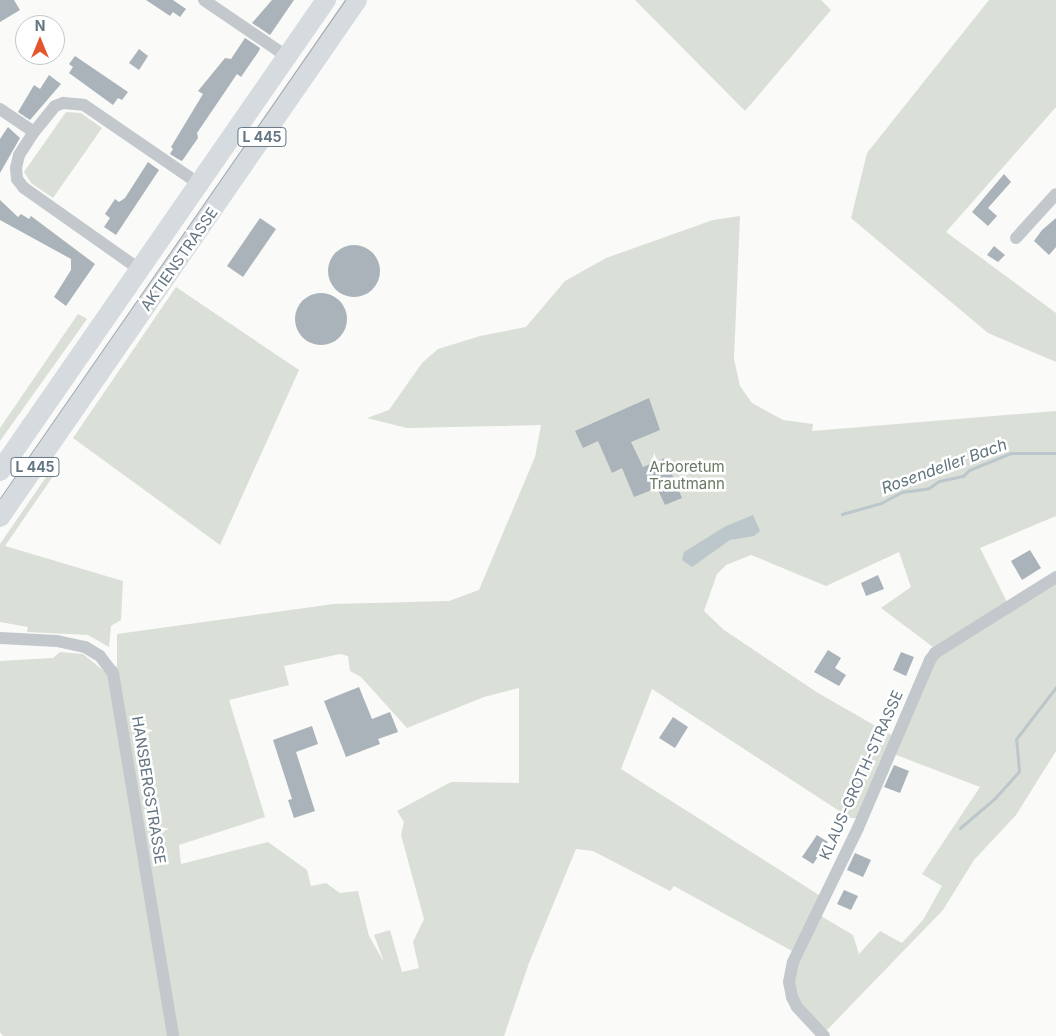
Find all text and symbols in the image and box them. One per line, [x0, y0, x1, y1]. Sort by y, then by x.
north arrow [15, 15, 65, 65]
text: N [35, 17, 45, 34]
road number: L 445 [237, 125, 287, 148]
street label: AKTIENSTRASSE [137, 204, 221, 314]
water label: Rosendeller Bach [879, 434, 1009, 498]
road number: L 445 [10, 456, 60, 478]
park label: Arboretum Trautmann [649, 457, 725, 492]
street label: KLAUS-GROTH-STRASSE [815, 688, 907, 862]
street label: HANSBERGSTRASSE [128, 715, 170, 865]

